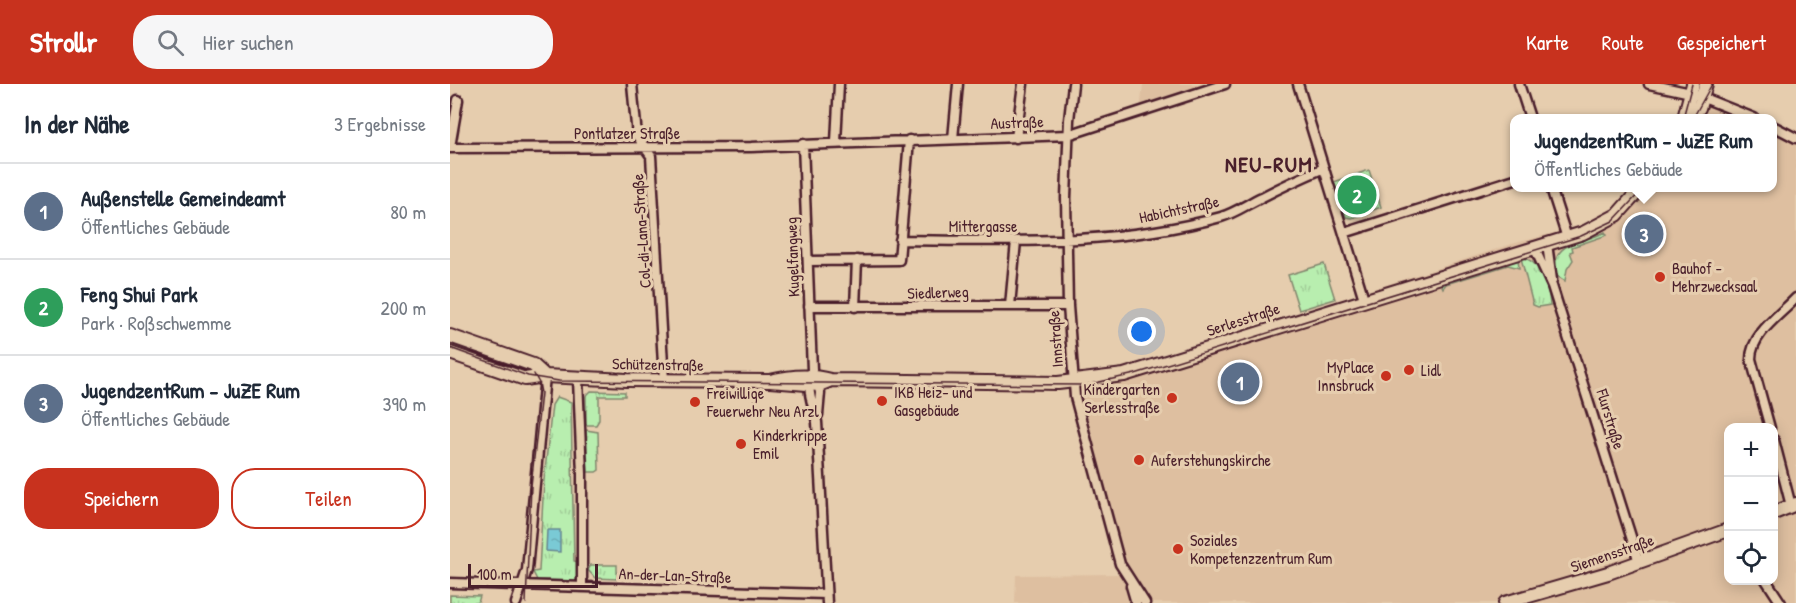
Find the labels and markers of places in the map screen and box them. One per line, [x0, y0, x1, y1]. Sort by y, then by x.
pin: 2 [1338, 172, 1376, 218]
pin: 3 [1624, 212, 1664, 256]
place label: Bauhof - Mehrzwecksaal [1672, 257, 1758, 297]
marker: Bauhof - Mehrzwecksaal [1653, 270, 1667, 284]
place label: MyPlace Innsbruck [1318, 356, 1375, 396]
place label: Lidl [1421, 359, 1442, 381]
pin: 1 [1220, 360, 1260, 404]
marker: Lidl [1402, 363, 1416, 377]
marker: MyPlace Innsbruck [1379, 369, 1393, 383]
place label: Kindergarten Serlesstraße [1083, 378, 1161, 418]
place label: IKB Heiz- und Gasgebäude [894, 381, 972, 421]
place label: Freiwillige Feuerwehr Neu Arzl [706, 382, 819, 422]
marker: Kindergarten Serlesstraße [1165, 391, 1179, 405]
marker: IKB Heiz- und Gasgebäude [875, 394, 889, 408]
marker: Freiwillige Feuerwehr Neu Arzl [688, 395, 702, 409]
place label: Kinderkrippe Emil [753, 424, 828, 464]
marker: Kinderkrippe Emil [734, 437, 748, 451]
place label: Auferstehungskirche [1151, 449, 1271, 471]
marker: Auferstehungskirche [1132, 453, 1146, 467]
place label: Soziales Kompetenzzentrum Rum [1190, 529, 1333, 569]
marker: Soziales Kompetenzzentrum Rum [1171, 542, 1185, 556]

